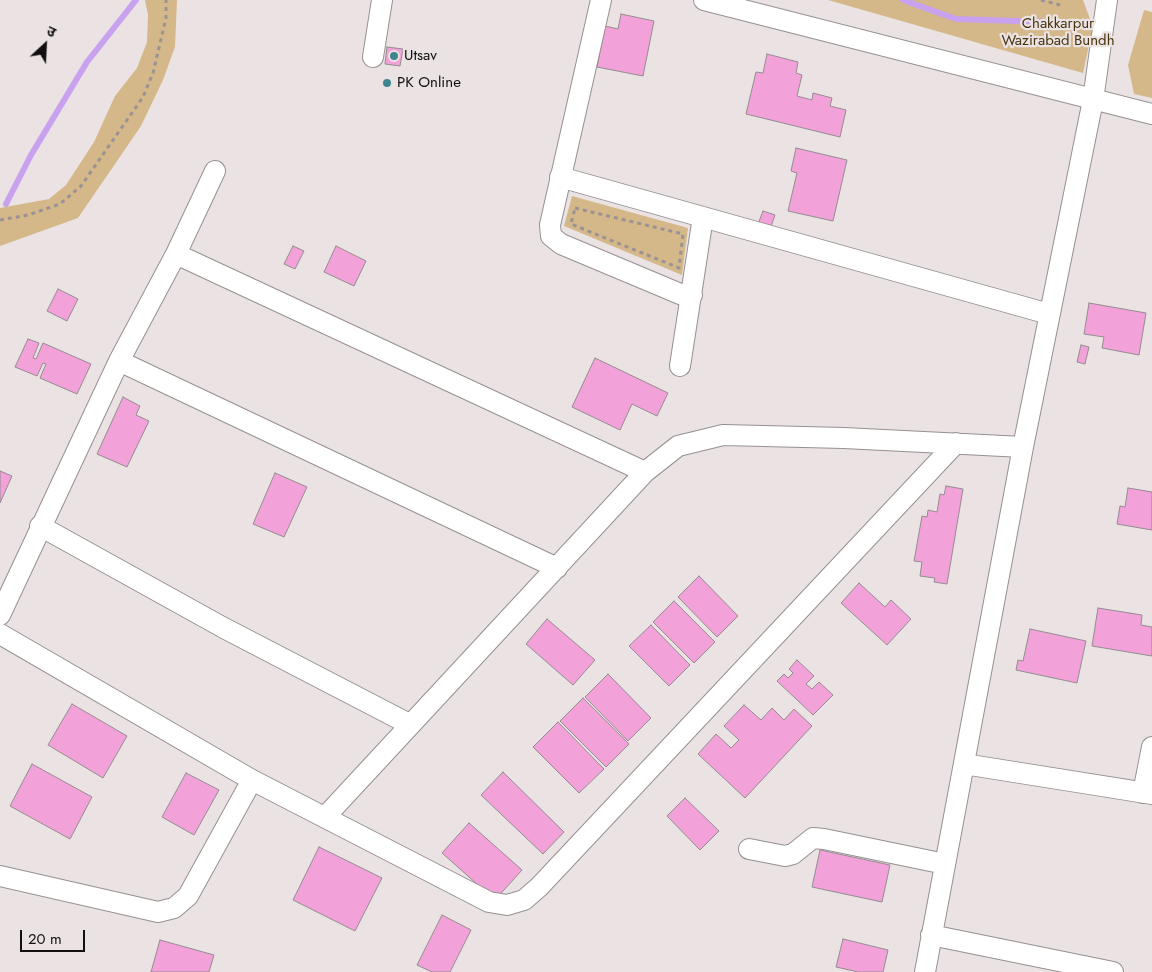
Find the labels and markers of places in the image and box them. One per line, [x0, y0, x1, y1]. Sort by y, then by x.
place label: Utsav [404, 47, 437, 65]
marker: Utsav [388, 50, 400, 62]
place label: PK Online [397, 74, 461, 92]
marker: PK Online [381, 77, 393, 89]

